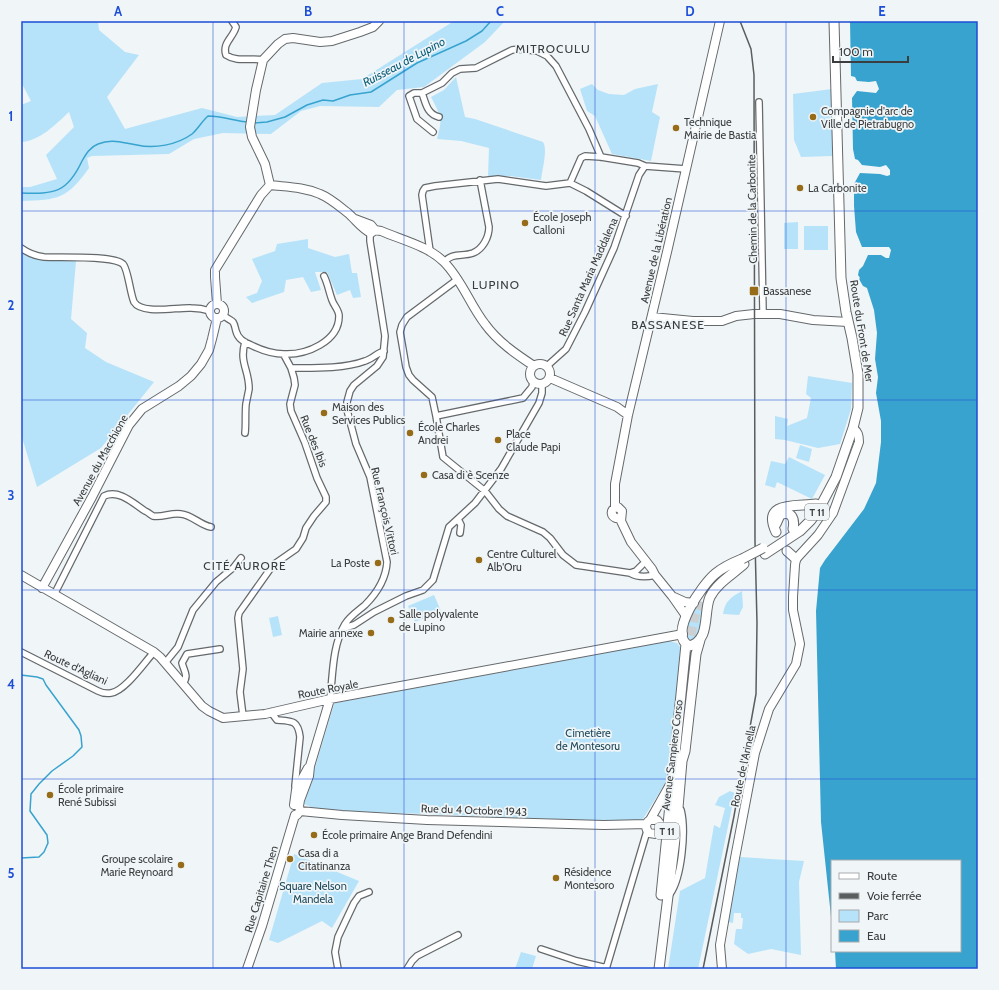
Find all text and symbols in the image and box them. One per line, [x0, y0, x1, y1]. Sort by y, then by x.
text: A [114, 3, 123, 19]
text: B [304, 3, 312, 19]
text: C [496, 3, 504, 19]
text: D [685, 3, 695, 19]
text: E [878, 3, 886, 19]
water label: Ruisseau de Lupino [360, 33, 448, 90]
scale bar [833, 38, 908, 64]
district label: MITROCULU [515, 41, 591, 56]
text: 100 m [839, 44, 873, 59]
place label: Compagnie d'arc de Ville de Pietrabugno [821, 104, 914, 131]
text: 1 [9, 108, 13, 124]
marker: Compagnie d'arc de Ville de Pietrabugno [808, 112, 818, 122]
place label: Technique Mairie de Bastia [684, 115, 757, 142]
marker: Technique Mairie de Bastia [671, 123, 681, 133]
street label: Chemin de la Carbonite [744, 154, 760, 264]
place label: La Carbonite [808, 181, 867, 195]
marker: La Carbonite [795, 183, 805, 193]
street label: Avenue de la Libération [637, 196, 675, 304]
place label: École Joseph Calloni [533, 210, 592, 237]
street label: Rue Santa Maria Maddalena [555, 215, 621, 339]
marker: École Joseph Calloni [520, 218, 530, 228]
district label: LUPINO [472, 277, 520, 292]
street label: Route du Front de Mer [847, 279, 877, 384]
place label: Bassanese [763, 284, 812, 298]
marker: Bassanese [748, 285, 760, 297]
text: 2 [8, 297, 15, 313]
district label: BASSANESE [631, 317, 705, 332]
place label: Maison des Services Publics [332, 400, 406, 427]
marker: Maison des Services Publics [319, 408, 329, 418]
street label: Avenue du Macchione [69, 412, 131, 508]
street label: Rue des Ibis [297, 413, 331, 469]
place label: École Charles Andrei [418, 420, 480, 447]
place label: Place Claude Papi [506, 427, 561, 454]
marker: École Charles Andrei [405, 428, 415, 438]
marker: Place Claude Papi [493, 435, 503, 445]
street label: Rue François Vittori [368, 466, 402, 556]
place label: Casa di è Scenze [432, 468, 510, 482]
marker: Casa di è Scenze [419, 470, 429, 480]
text: 3 [7, 487, 15, 503]
road number: T 11 [805, 504, 829, 520]
place label: Centre Culturel Alb'Oru [487, 547, 557, 574]
marker: Centre Culturel Alb'Oru [474, 555, 484, 565]
place label: La Poste [331, 556, 370, 570]
district label: CITÉ AURORE [203, 558, 287, 573]
marker: La Poste [373, 558, 383, 568]
place label: Salle polyvalente de Lupino [399, 607, 479, 634]
marker: Salle polyvalente de Lupino [386, 615, 396, 625]
place label: Mairie annexe [299, 626, 363, 640]
marker: Mairie annexe [366, 628, 376, 638]
street label: Route d'Agliani [42, 646, 110, 688]
text: 4 [7, 676, 15, 692]
street label: Route Royale [297, 676, 360, 702]
street label: Avenue Sampiero Corso [658, 699, 686, 811]
street label: Route de l'Arinella [728, 723, 759, 808]
park label: Cimetière de Montesoru [556, 726, 620, 753]
place label: École primaire René Subissi [58, 782, 124, 809]
marker: École primaire René Subissi [45, 790, 55, 800]
street label: Rue du 4 Octobre 1943 [421, 801, 527, 819]
road number: T 11 [655, 823, 679, 839]
place label: École primaire Ange Brand Defendini [322, 828, 492, 842]
marker: École primaire Ange Brand Defendini [309, 830, 319, 840]
street label: Rue Capitaine Then [241, 844, 281, 934]
place label: Casa di a Citatinanza [298, 846, 351, 873]
place label: Groupe scolaire Marie Reynoard [100, 852, 173, 879]
marker: Casa di a Citatinanza [285, 854, 295, 864]
marker: Groupe scolaire Marie Reynoard [176, 860, 186, 870]
legend [831, 860, 961, 952]
text: 5 [8, 865, 15, 881]
place label: Résidence Montesoro [564, 865, 614, 892]
text: Route [867, 868, 897, 883]
marker: Résidence Montesoro [551, 873, 561, 883]
park label: Square Nelson Mandela [279, 879, 347, 906]
text: Voie ferrée [867, 888, 921, 903]
text: Parc [867, 908, 889, 923]
text: Eau [867, 928, 886, 943]

